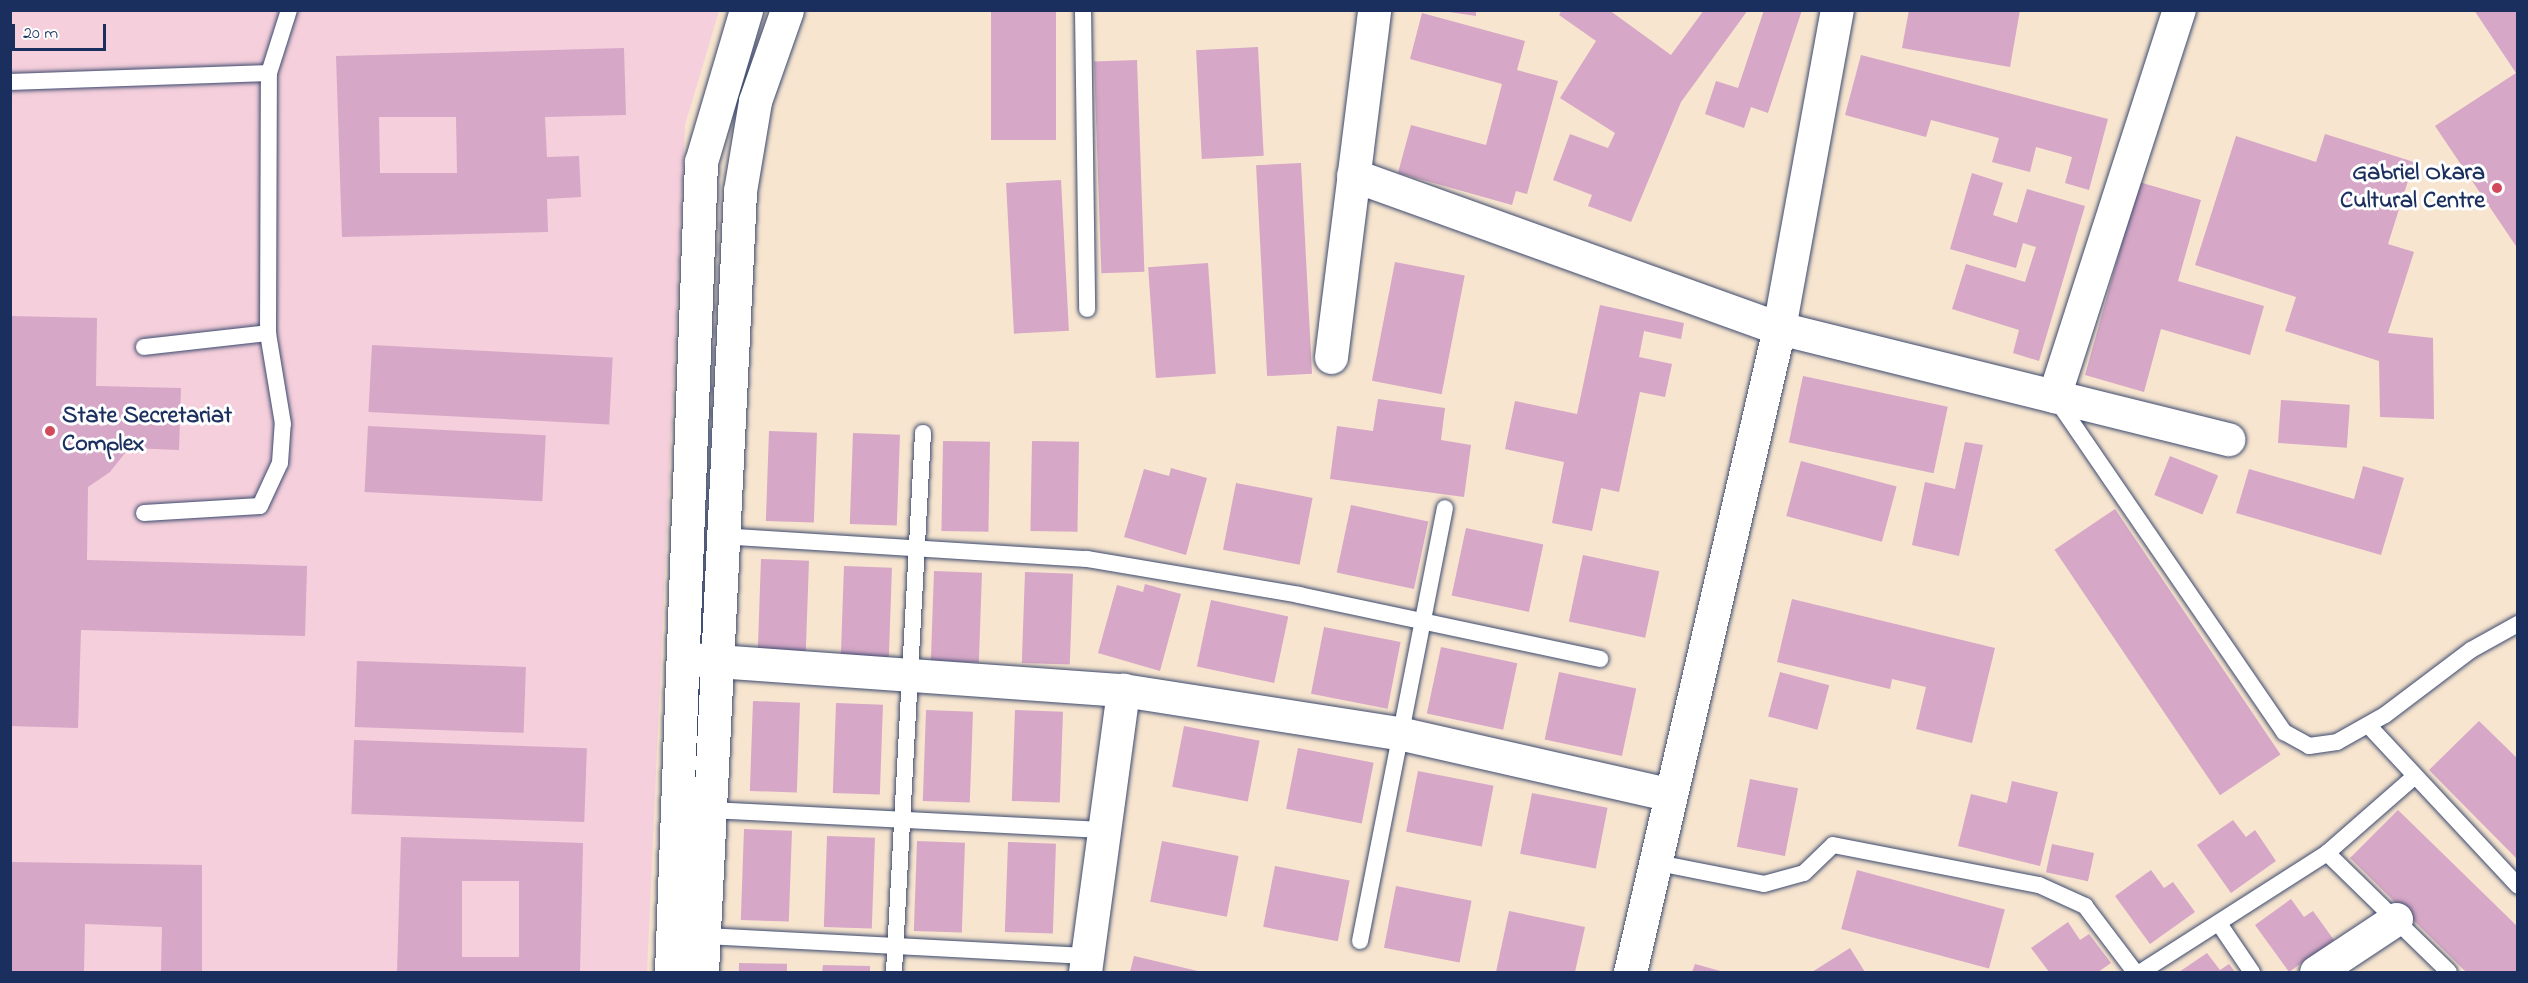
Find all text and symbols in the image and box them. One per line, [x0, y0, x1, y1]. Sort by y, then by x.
scale bar [15, 12, 110, 50]
text: 20 m [23, 21, 58, 47]
place label: Gabriel Okara Cultural Centre [2340, 160, 2485, 216]
marker: Gabriel Okara Cultural Centre [2490, 181, 2504, 195]
place label: State Secretariat Complex [62, 403, 232, 459]
marker: State Secretariat Complex [43, 424, 57, 438]

